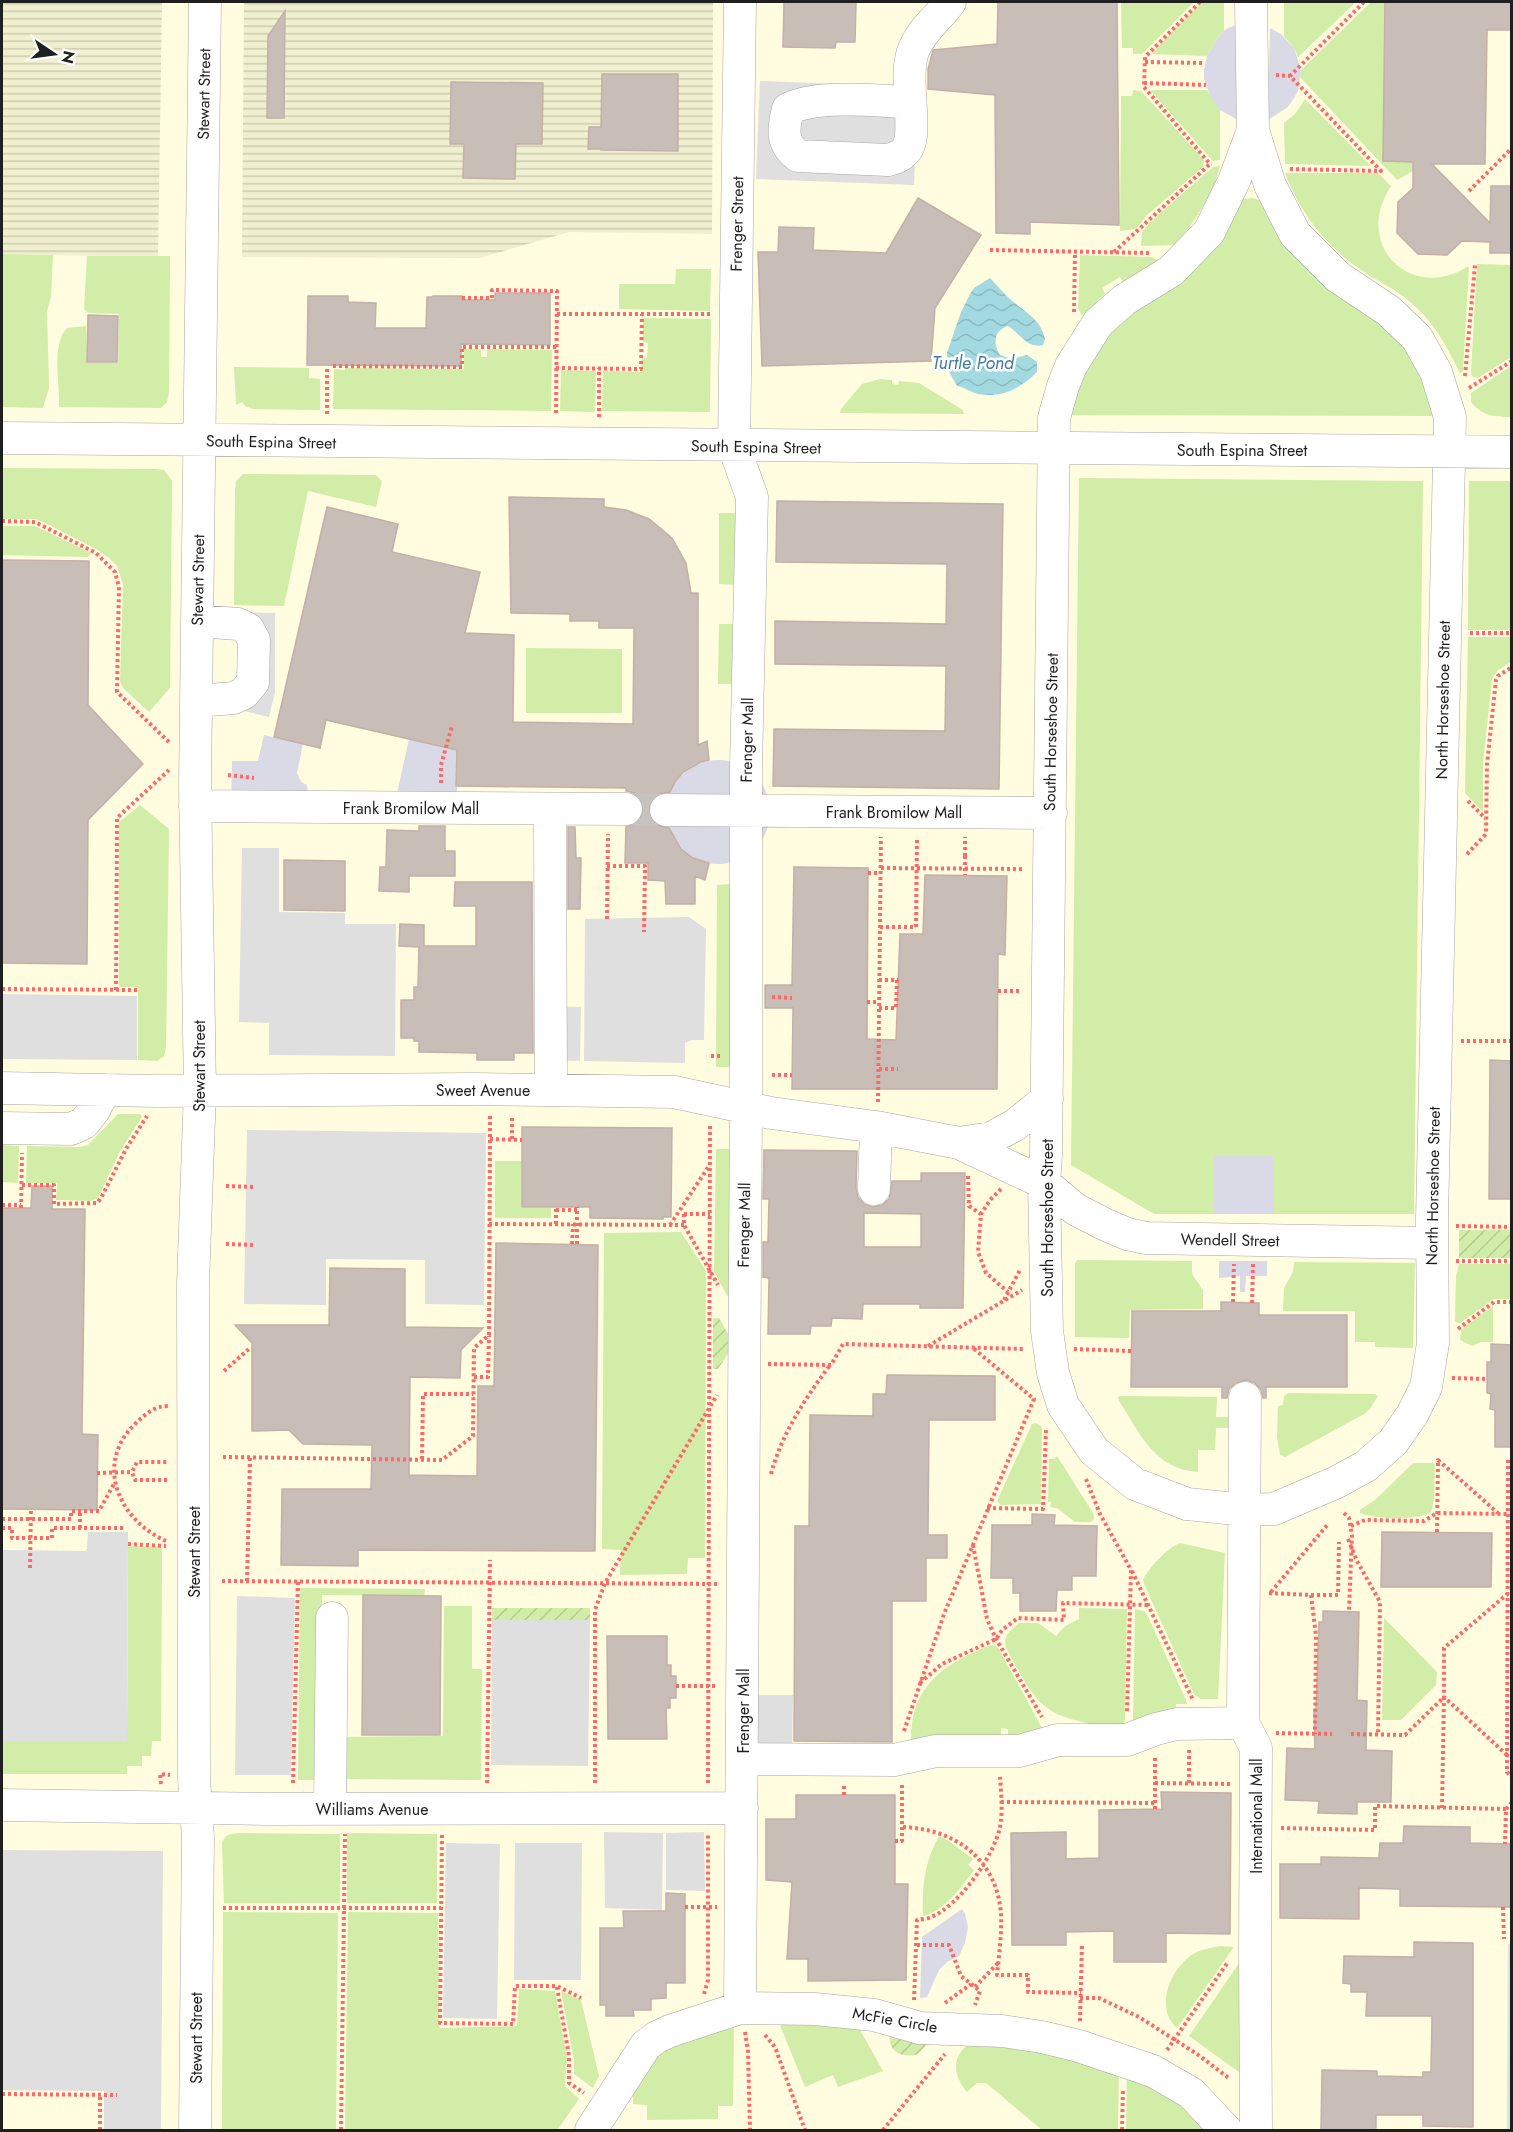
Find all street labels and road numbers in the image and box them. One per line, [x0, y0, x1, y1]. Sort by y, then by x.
street label: Stewart Street [192, 48, 216, 140]
street label: Frenger Street [725, 176, 749, 272]
street label: South Espina Street [206, 429, 337, 455]
street label: South Espina Street [691, 434, 822, 460]
street label: South Espina Street [1177, 439, 1307, 462]
street label: Stewart Street [186, 534, 210, 626]
street label: North Horseshoe Street [1430, 620, 1456, 780]
street label: South Horseshoe Street [1038, 653, 1064, 811]
street label: Frenger Mall [735, 697, 759, 783]
street label: Frank Bromilow Mall [343, 797, 479, 820]
street label: Frank Bromilow Mall [826, 801, 962, 824]
street label: Stewart Street [188, 1020, 211, 1112]
street label: Sweet Avenue [436, 1079, 530, 1102]
street label: North Horseshoe Street [1420, 1106, 1446, 1266]
street label: South Horseshoe Street [1036, 1139, 1059, 1297]
street label: Frenger Mall [732, 1182, 756, 1268]
street label: Wendell Street [1180, 1228, 1280, 1252]
street label: Stewart Street [183, 1506, 206, 1598]
street label: Frenger Mall [732, 1668, 755, 1754]
street label: International Mall [1245, 1758, 1268, 1874]
street label: Williams Avenue [316, 1798, 428, 1821]
street label: Stewart Street [185, 1992, 208, 2084]
street label: McFie Circle [851, 2001, 939, 2039]

